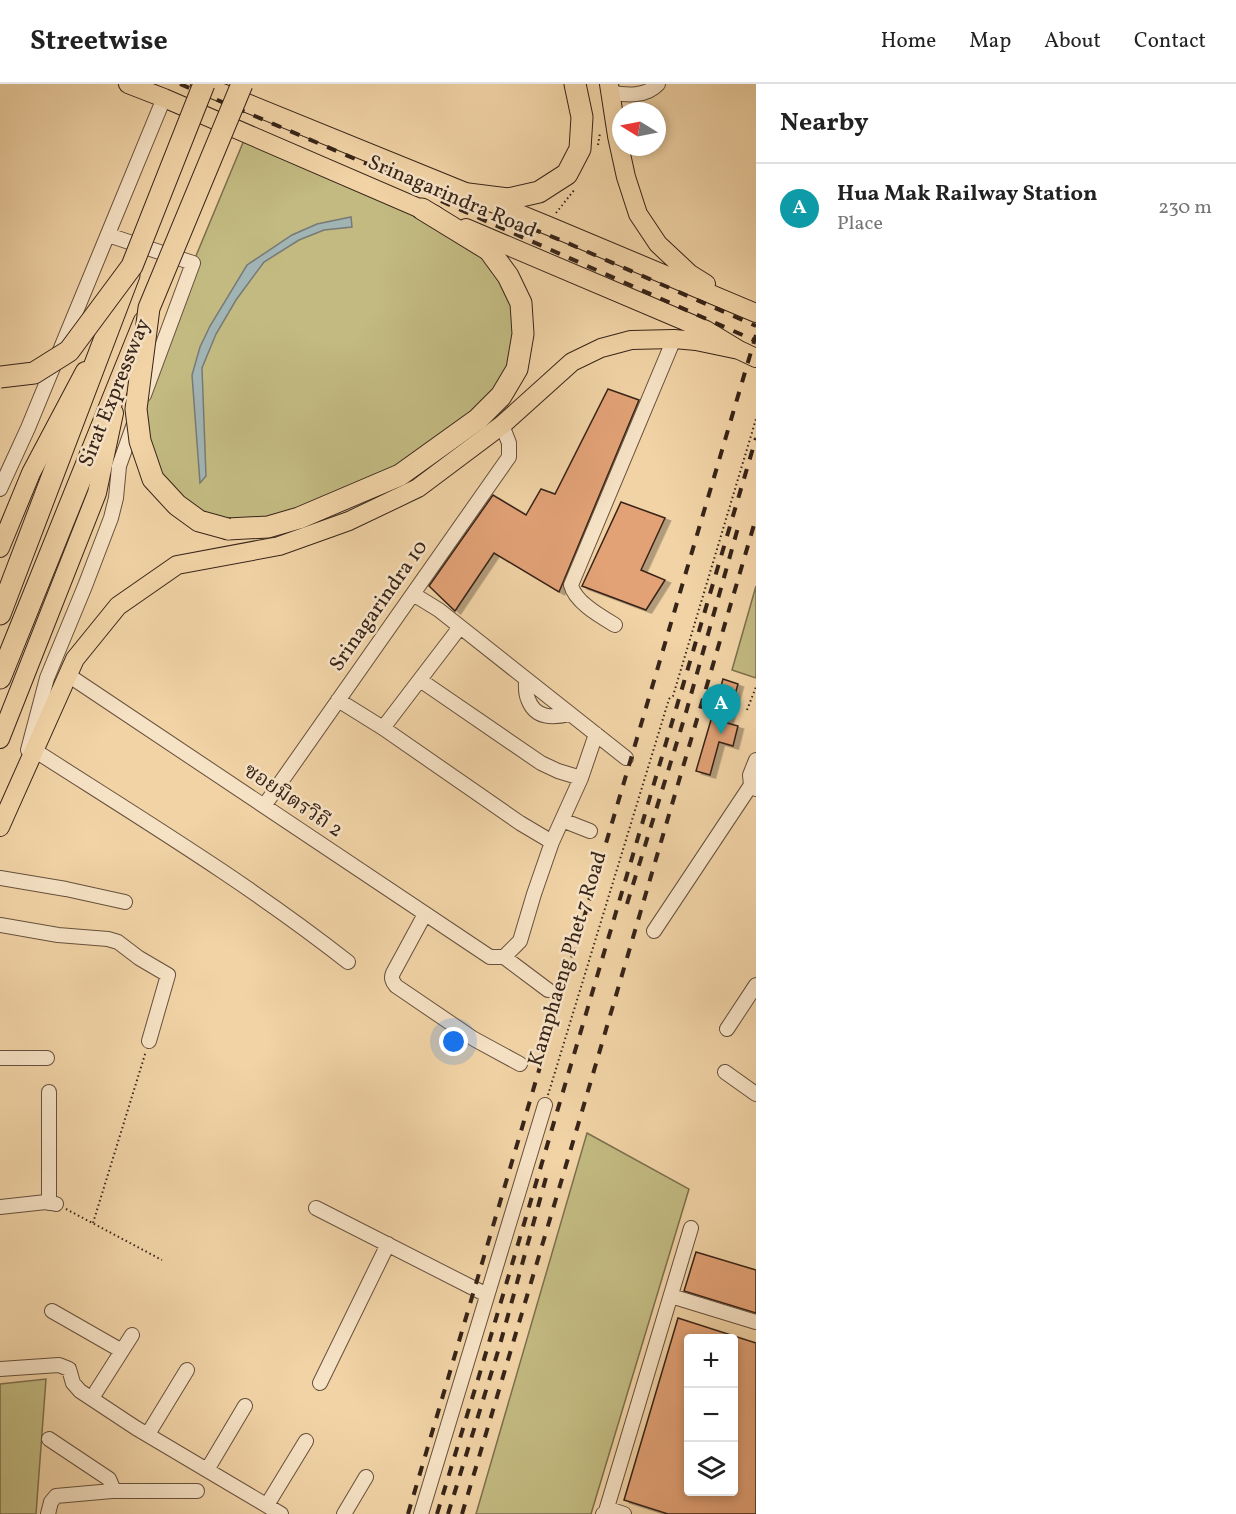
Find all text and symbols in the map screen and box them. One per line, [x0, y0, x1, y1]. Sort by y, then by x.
text: Streetwise [30, 22, 168, 61]
text: Home [881, 27, 936, 56]
text: Map [969, 27, 1011, 56]
text: About [1044, 27, 1101, 56]
text: Contact [1134, 27, 1206, 56]
north arrow [612, 102, 666, 156]
text: Nearby [780, 105, 869, 141]
street label: Srinagarindra Road [363, 148, 541, 246]
text: Hua Mak Railway Station [837, 179, 1097, 210]
text: A [792, 194, 807, 222]
text: 230 m [1158, 194, 1212, 222]
text: Place [837, 210, 883, 238]
street label: Sirat Expressway [72, 314, 158, 472]
street label: Srinagarindra 10 [323, 534, 435, 678]
pin: A [702, 684, 740, 734]
street label: ซอยมิตรวิถี 2 [238, 757, 348, 845]
street label: Kamphaeng Phet 7 Road [521, 848, 615, 1070]
your location [439, 1027, 468, 1056]
map controls [684, 1334, 738, 1496]
button: + [684, 1334, 738, 1388]
button: − [684, 1388, 738, 1442]
button: layers [684, 1442, 738, 1496]

